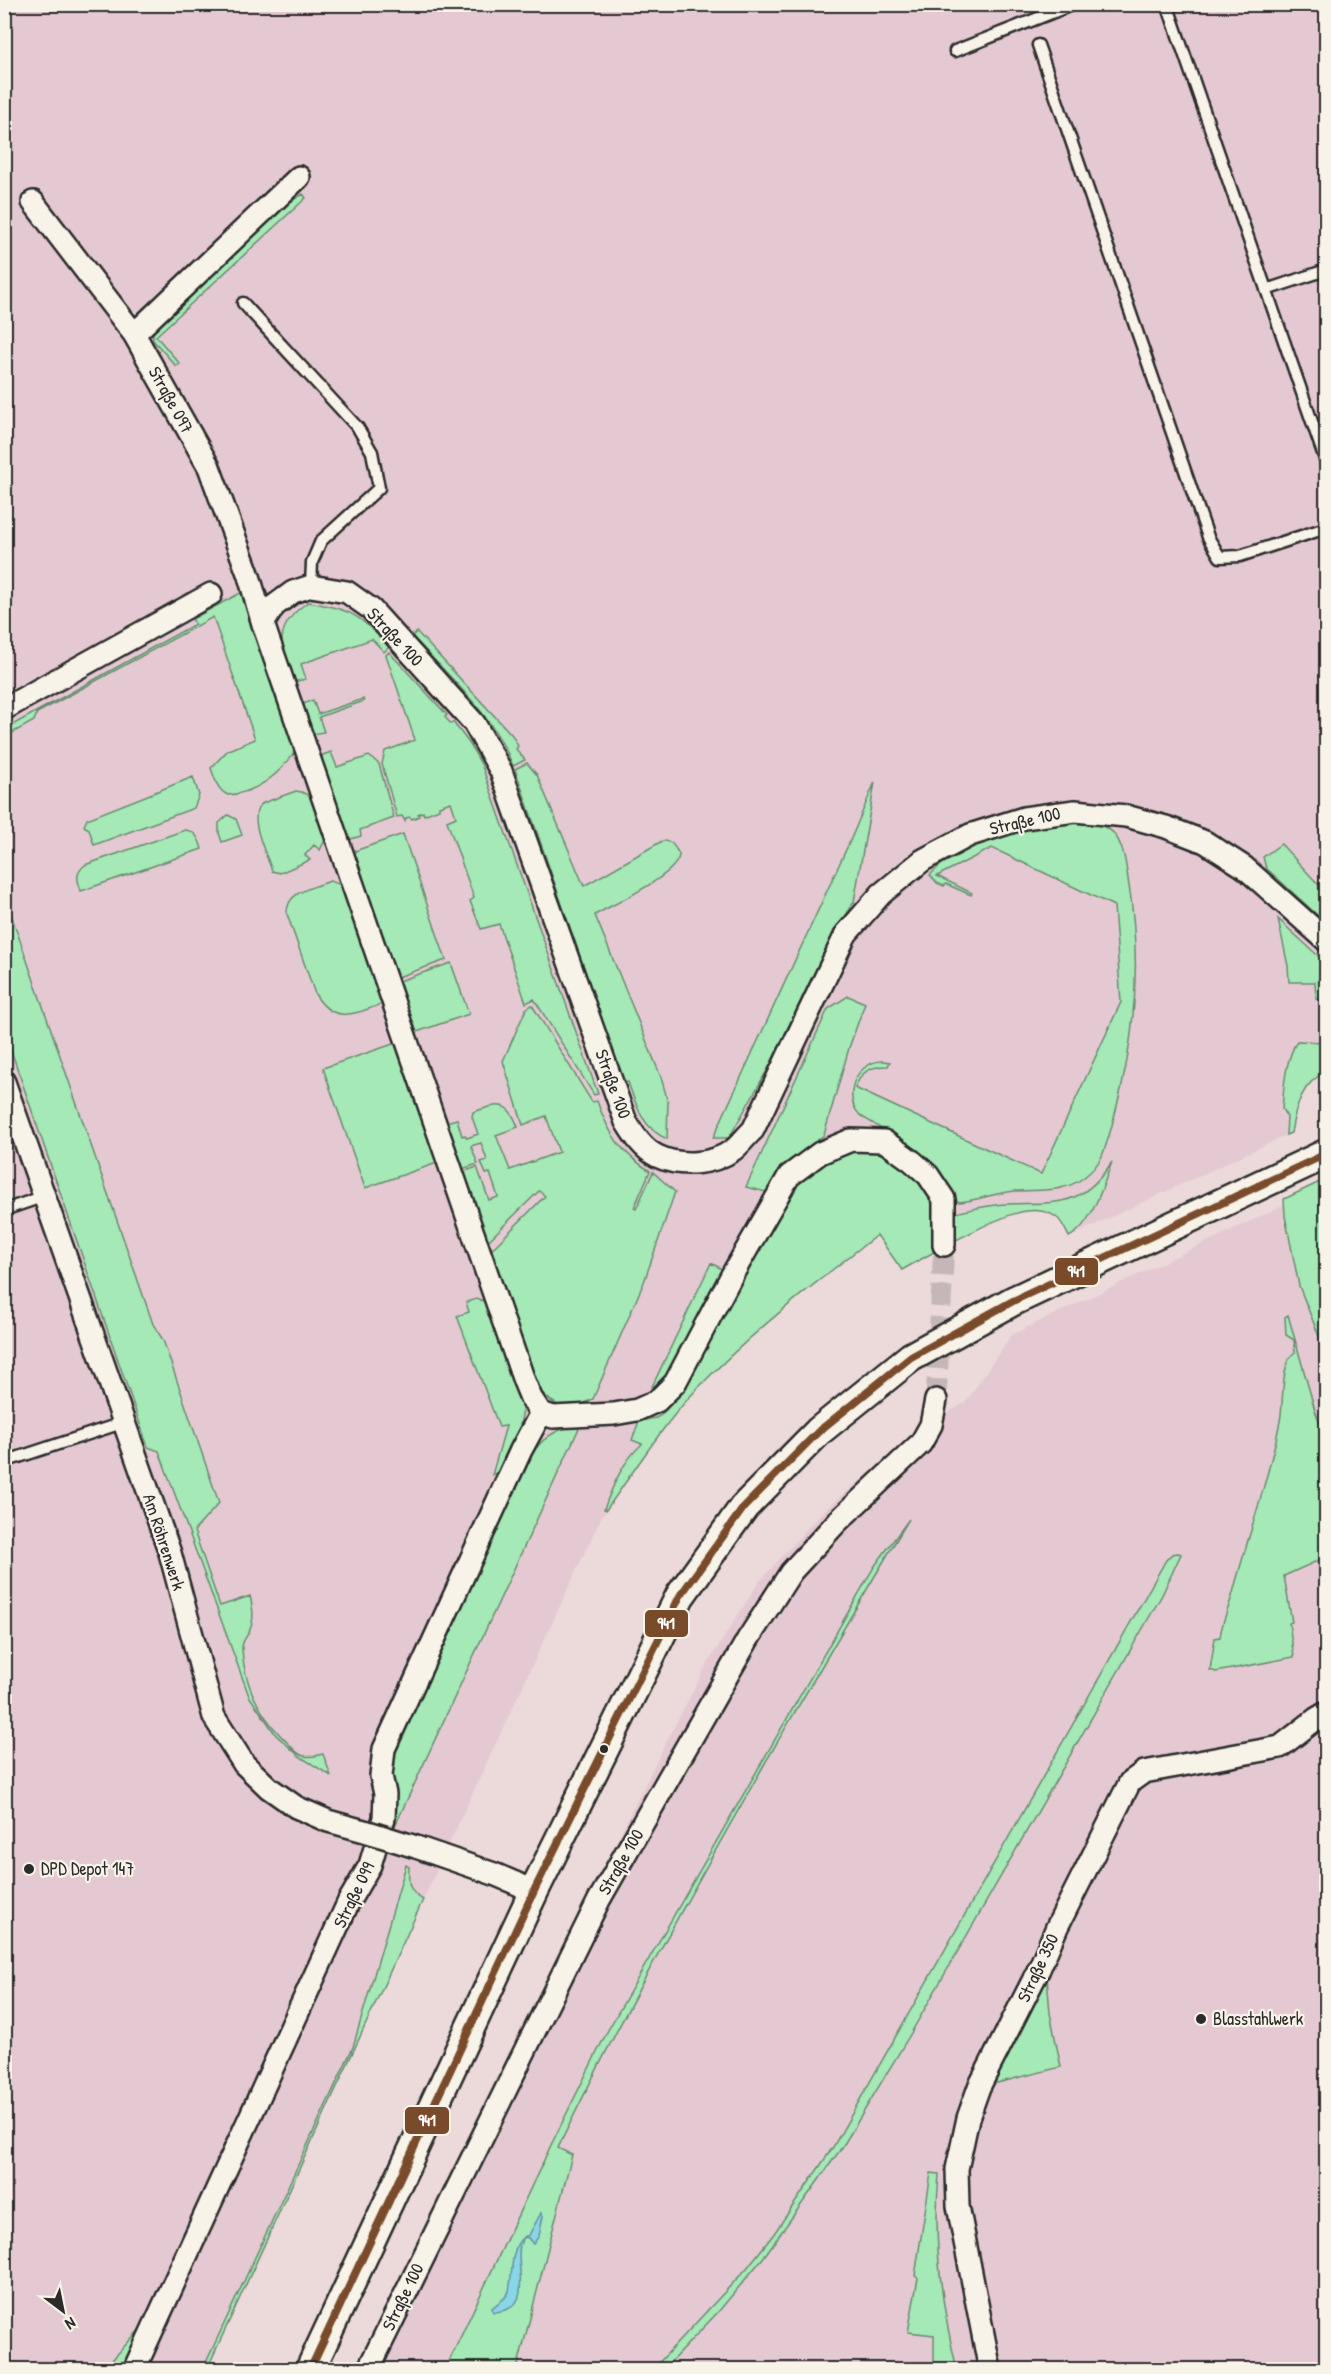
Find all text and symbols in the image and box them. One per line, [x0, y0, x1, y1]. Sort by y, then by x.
street label: Straße 097 [143, 362, 200, 438]
street label: Straße 100 [362, 602, 429, 671]
street label: Straße 100 [987, 800, 1063, 841]
street label: Straße 100 [589, 1046, 638, 1122]
line badge: 941 [1054, 1257, 1099, 1286]
text: 941 [1067, 1260, 1085, 1282]
street label: Am Röhrenwerk [137, 1490, 192, 1594]
line badge: 941 [644, 1609, 689, 1638]
text: 941 [657, 1612, 675, 1634]
unlabelled marker [598, 1743, 610, 1755]
street label: Straße 100 [592, 1824, 649, 1899]
place label: DPD Depot 147 [41, 1856, 134, 1881]
street label: Straße 099 [327, 1857, 380, 1932]
marker: DPD Depot 147 [22, 1862, 36, 1876]
street label: Straße 350 [1011, 1929, 1064, 2006]
place label: Blasstahlwerk [1213, 2006, 1304, 2031]
marker: Blasstahlwerk [1194, 2012, 1208, 2026]
line badge: 941 [404, 2106, 450, 2135]
text: 941 [418, 2109, 436, 2131]
street label: Straße 100 [376, 2259, 430, 2335]
north arrow [33, 2281, 93, 2341]
text: N [61, 2312, 80, 2336]

